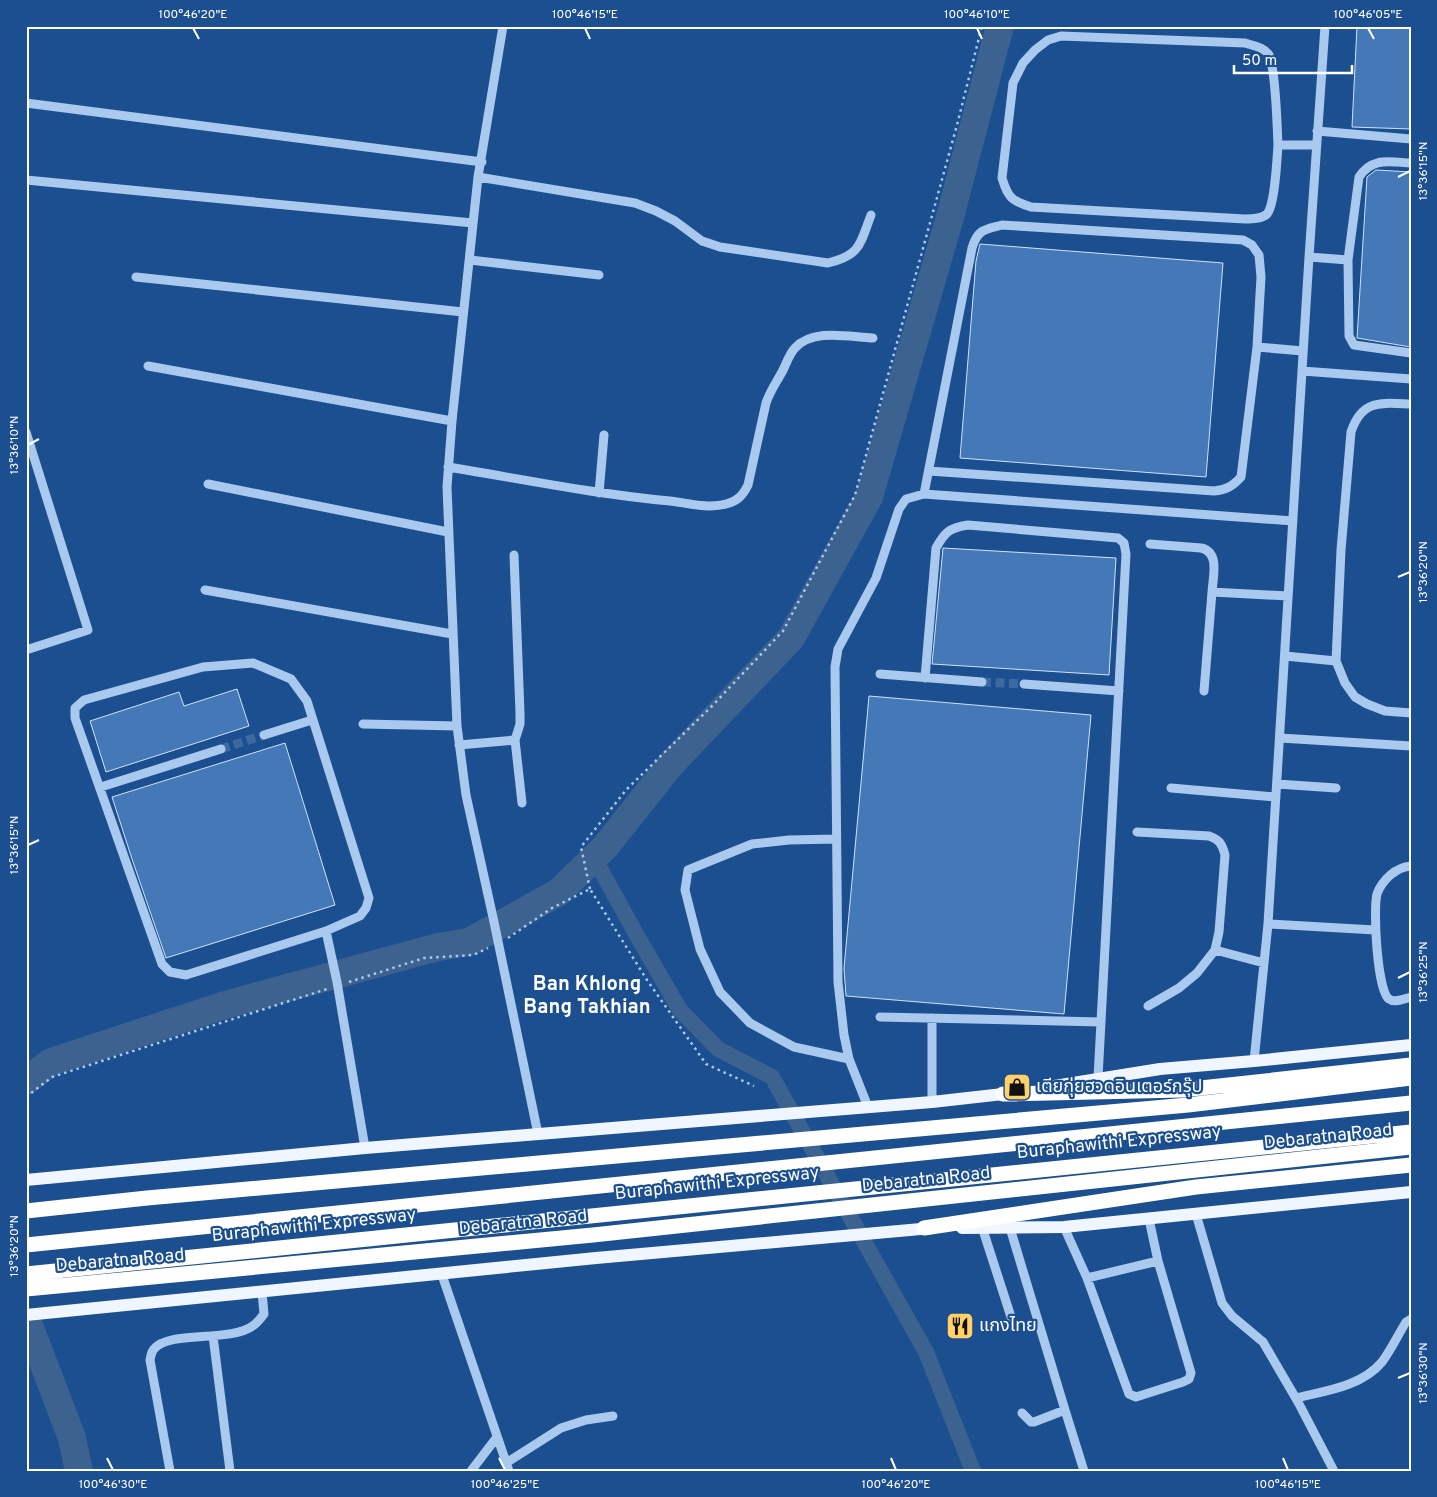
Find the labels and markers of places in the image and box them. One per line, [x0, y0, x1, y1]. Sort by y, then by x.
shop icon: เตียกุ่ยฮวดอินเตอร์กรุ๊ป [1002, 1072, 1032, 1102]
place label: เตียกุ่ยฮวดอินเตอร์กรุ๊ป [1036, 1076, 1202, 1099]
restaurant icon: แกงไทย [945, 1311, 975, 1341]
place label: แกงไทย [979, 1315, 1037, 1338]

